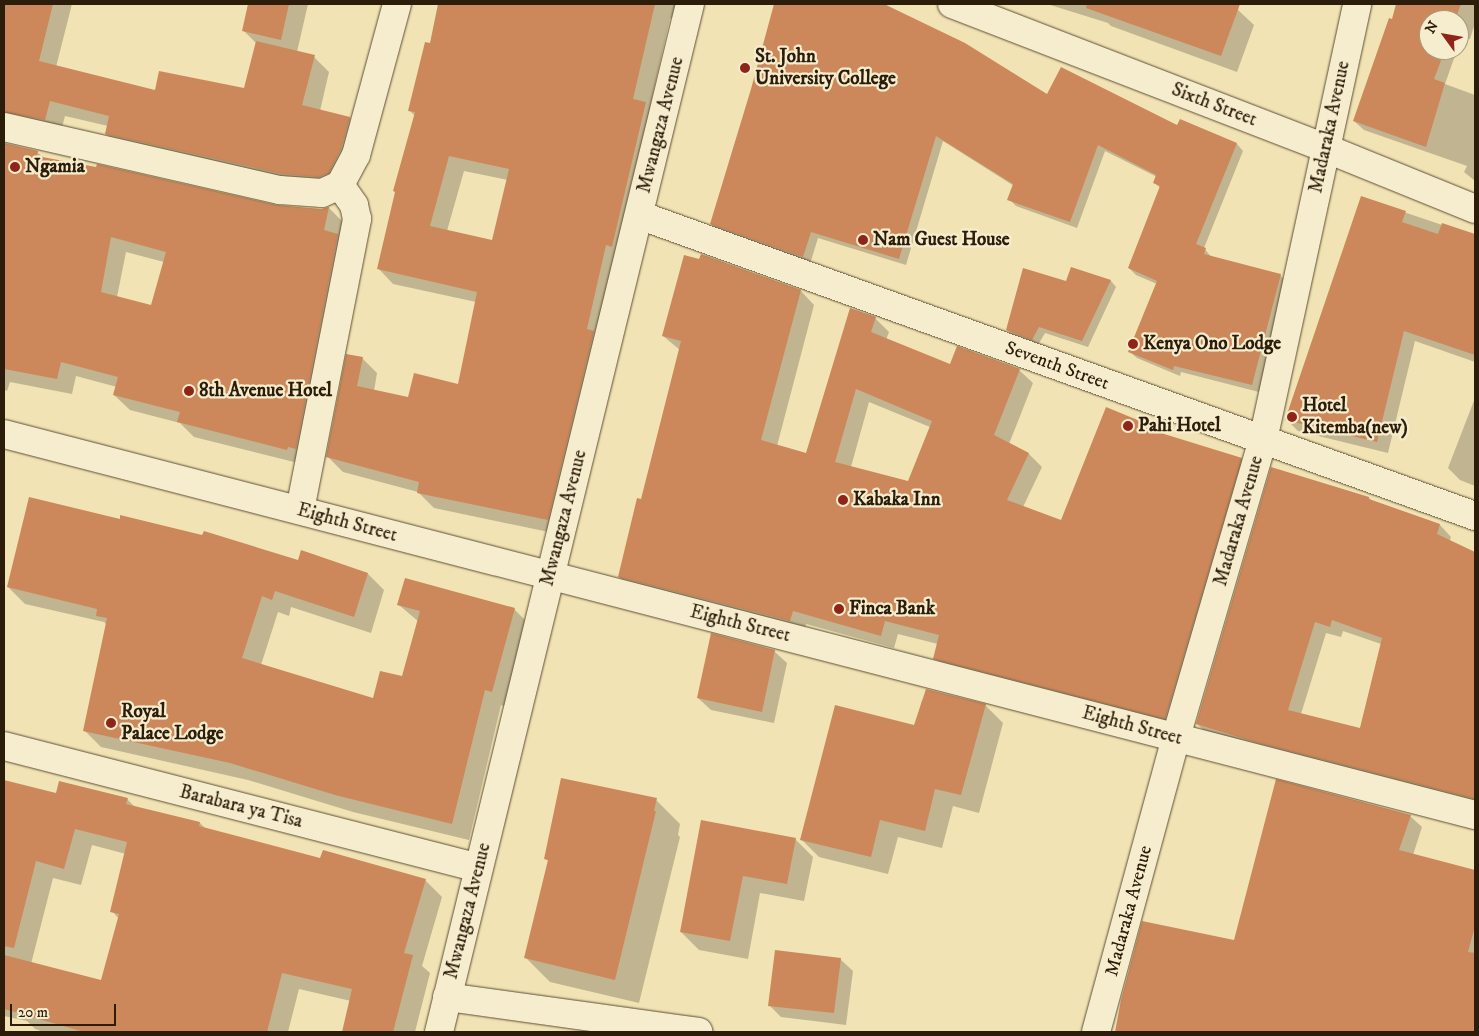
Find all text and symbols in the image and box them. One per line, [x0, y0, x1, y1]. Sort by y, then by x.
north arrow [1419, 10, 1469, 60]
text: N [1421, 18, 1443, 37]
place label: St. John University College [755, 46, 896, 90]
street label: Mwangaza Avenue [633, 54, 689, 196]
street label: Madaraka Avenue [1305, 59, 1355, 195]
marker: St. John University College [739, 62, 751, 74]
street label: Sixth Street [1168, 78, 1260, 132]
place label: Ngamia [25, 156, 85, 178]
marker: Ngamia [9, 161, 21, 173]
place label: Nam Guest House [873, 229, 1010, 251]
marker: Nam Guest House [857, 234, 869, 246]
place label: Kenya Ono Lodge [1143, 333, 1281, 355]
street label: Seventh Street [1002, 337, 1112, 395]
marker: Kenya Ono Lodge [1127, 338, 1139, 350]
place label: 8th Avenue Hotel [199, 380, 332, 402]
marker: 8th Avenue Hotel [183, 385, 195, 397]
place label: Hotel Kitemba(new) [1302, 395, 1408, 439]
marker: Hotel Kitemba(new) [1286, 411, 1298, 423]
place label: Pahi Hotel [1138, 415, 1221, 437]
marker: Pahi Hotel [1122, 420, 1134, 432]
street label: Mwangaza Avenue [536, 447, 592, 589]
street label: Madaraka Avenue [1210, 453, 1268, 589]
place label: Kabaka Inn [853, 489, 941, 511]
marker: Kabaka Inn [837, 494, 849, 506]
street label: Eighth Street [295, 499, 399, 547]
place label: Finca Bank [849, 598, 935, 620]
street label: Eighth Street [688, 601, 792, 647]
marker: Finca Bank [833, 603, 845, 615]
place label: Royal Palace Lodge [121, 701, 224, 745]
street label: Eighth Street [1080, 702, 1184, 750]
marker: Royal Palace Lodge [105, 717, 117, 729]
street label: Barabara ya Tisa [177, 781, 305, 833]
street label: Mwangaza Avenue [440, 840, 496, 982]
street label: Madaraka Avenue [1101, 843, 1157, 979]
scale bar [12, 994, 119, 1026]
text: 20 m [18, 1003, 48, 1022]

